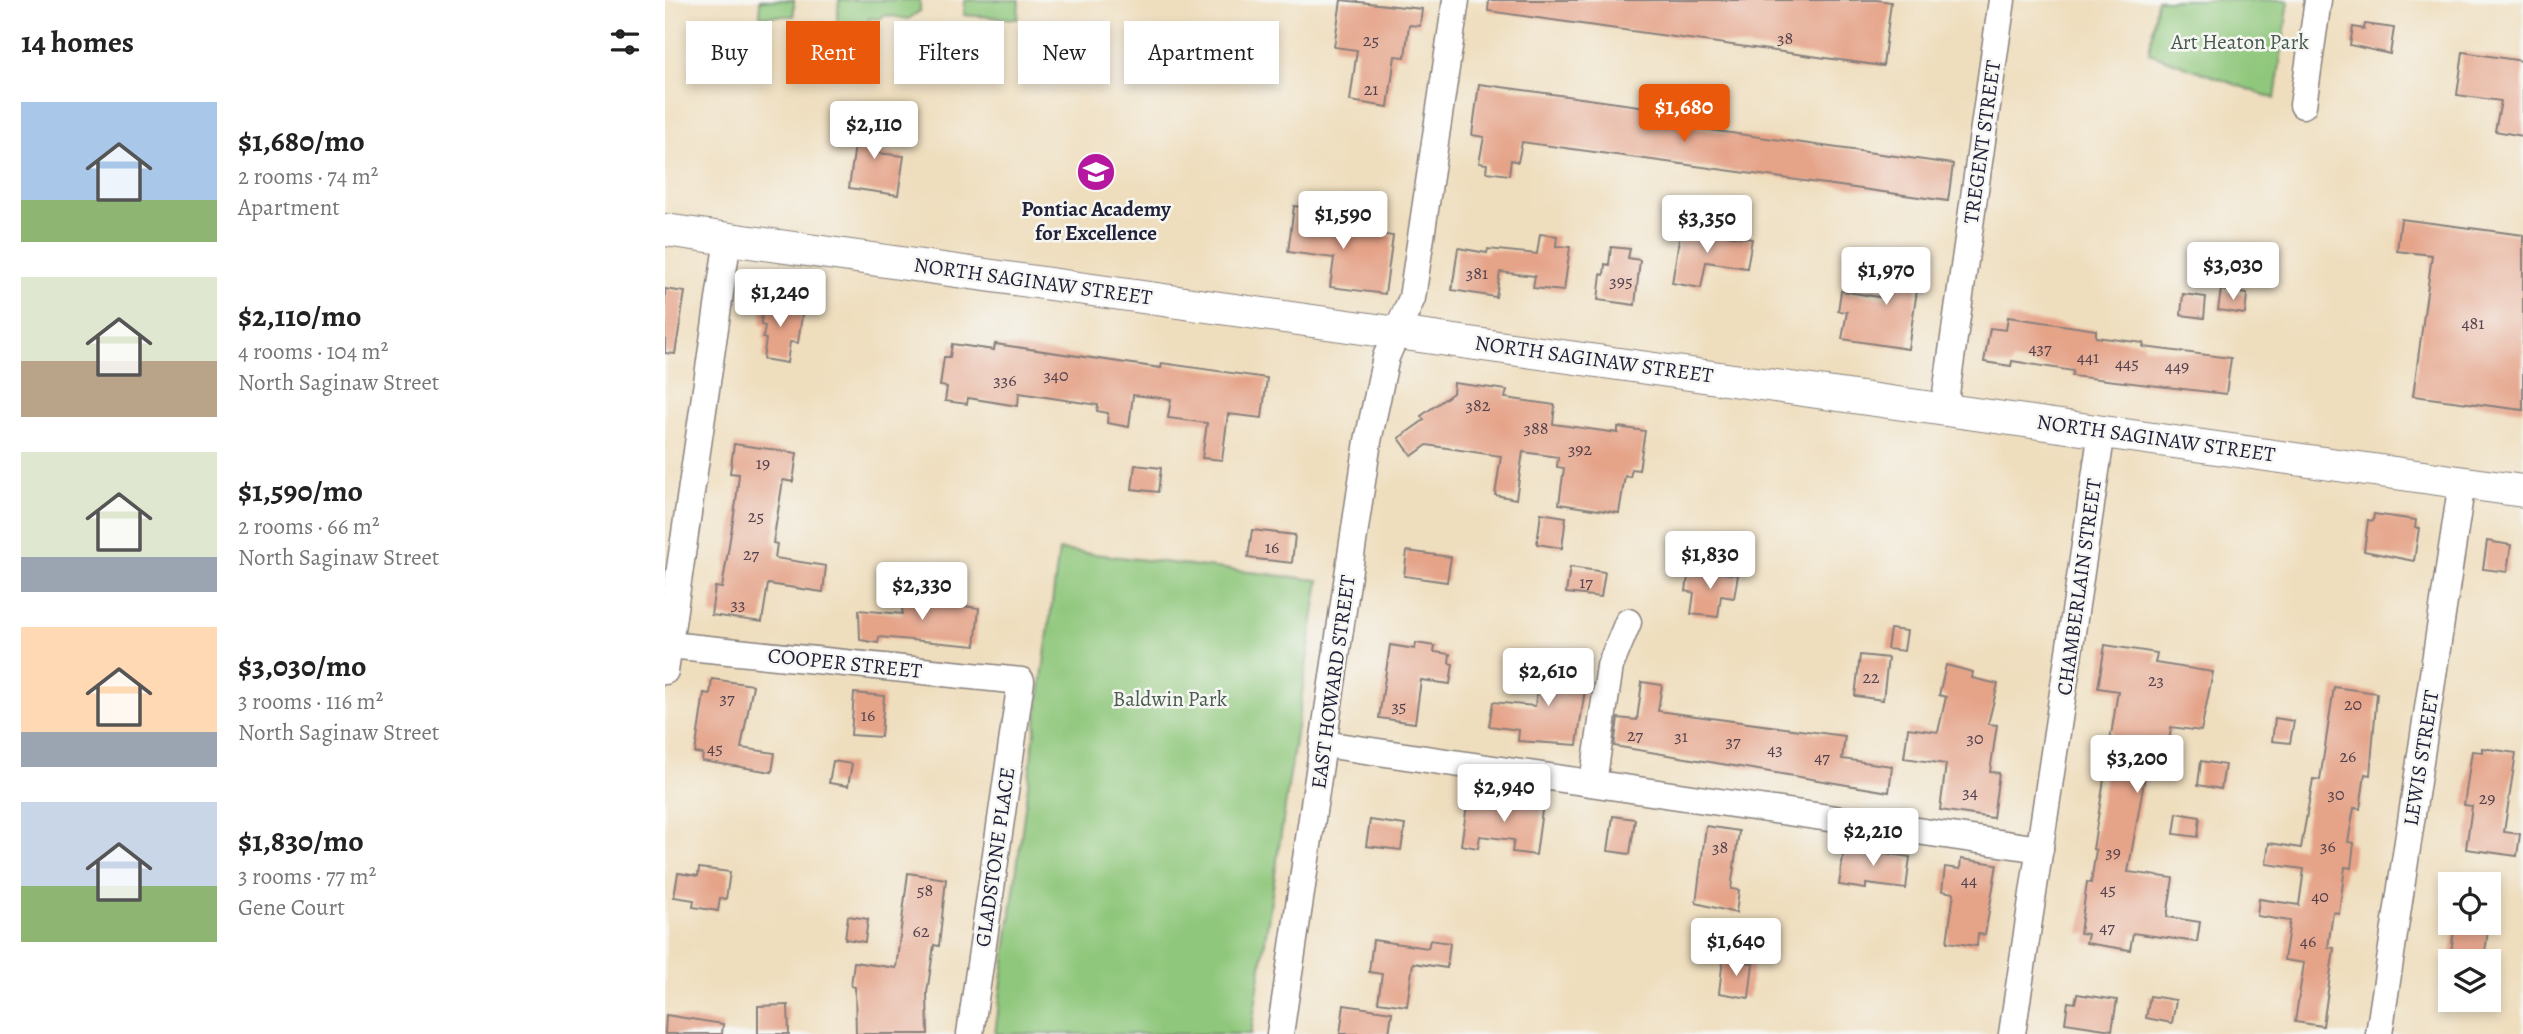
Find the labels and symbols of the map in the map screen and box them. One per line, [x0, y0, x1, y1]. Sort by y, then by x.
house number: 38 [1777, 26, 1793, 50]
house number: 25 [1363, 28, 1379, 52]
park label: Art Heaton Park [2170, 28, 2310, 56]
street label: TREGENT STREET [1957, 58, 2007, 226]
house number: 21 [1364, 77, 1378, 101]
pin: $1,680 [1627, 85, 1741, 144]
pin: $2,110 [817, 102, 931, 161]
school or university icon: Pontiac Academy for Excellence [1075, 151, 1117, 193]
pin: $1,590 [1286, 191, 1400, 251]
place label: Pontiac Academy for Excellence [1021, 195, 1172, 247]
pin: $3,350 [1650, 196, 1764, 255]
pin: $3,030 [2176, 243, 2290, 302]
pin: $1,970 [1829, 247, 1943, 307]
street label: NORTH SAGINAW STREET [912, 250, 1155, 312]
house number: 381 [1466, 261, 1488, 285]
house number: 395 [1609, 269, 1633, 293]
pin: $1,240 [723, 270, 837, 329]
house number: 481 [2461, 311, 2485, 335]
street label: NORTH SAGINAW STREET [1473, 328, 1716, 390]
house number: 437 [2028, 336, 2052, 360]
house number: 441 [2077, 345, 2099, 369]
house number: 445 [2115, 351, 2139, 375]
house number: 449 [2165, 354, 2189, 378]
house number: 340 [1043, 363, 1069, 387]
house number: 336 [993, 368, 1017, 392]
house number: 382 [1466, 393, 1491, 417]
street label: NORTH SAGINAW STREET [2035, 407, 2278, 469]
house number: 388 [1524, 416, 1548, 440]
house number: 392 [1568, 437, 1593, 461]
house number: 19 [756, 451, 770, 475]
street label: CHAMBERLAIN STREET [2050, 476, 2108, 697]
house number: 25 [748, 504, 764, 528]
pin: $1,830 [1653, 532, 1767, 591]
house number: 16 [1265, 535, 1279, 559]
house number: 27 [743, 542, 759, 566]
pin: $2,330 [865, 562, 979, 622]
house number: 17 [1579, 570, 1593, 594]
street label: EAST HOWARD STREET [1304, 573, 1362, 791]
house number: 33 [731, 592, 745, 616]
street label: COOPER STREET [767, 641, 924, 685]
pin: $2,610 [1491, 648, 1605, 708]
house number: 22 [1862, 665, 1880, 689]
house number: 23 [2148, 668, 2164, 692]
park label: Baldwin Park [1113, 685, 1228, 713]
house number: 37 [719, 686, 735, 710]
street label: LEWIS STREET [2396, 688, 2446, 828]
house number: 20 [2344, 692, 2362, 716]
house number: 35 [1391, 694, 1407, 718]
house number: 16 [861, 703, 875, 727]
house number: 27 [1627, 723, 1643, 747]
house number: 31 [1674, 724, 1688, 748]
house number: 30 [1966, 726, 1984, 750]
house number: 37 [1725, 729, 1741, 753]
house number: 45 [707, 736, 723, 760]
pin: $3,200 [2080, 736, 2194, 795]
house number: 43 [1767, 737, 1783, 761]
house number: 26 [2340, 744, 2356, 768]
house number: 47 [1814, 745, 1830, 769]
pin: $2,940 [1447, 764, 1561, 824]
street label: GLADSTONE PLACE [969, 765, 1021, 949]
house number: 34 [1962, 780, 1978, 804]
house number: 30 [2327, 782, 2345, 806]
house number: 29 [2479, 786, 2495, 810]
pin: $2,210 [1816, 808, 1930, 868]
house number: 36 [2320, 834, 2336, 858]
house number: 38 [1712, 835, 1728, 859]
house number: 39 [2105, 840, 2121, 864]
house number: 44 [1961, 868, 1977, 892]
house number: 45 [2100, 877, 2116, 901]
house number: 58 [917, 878, 933, 902]
house number: 40 [2311, 884, 2329, 908]
house number: 47 [2099, 915, 2115, 939]
pin: $1,640 [1679, 918, 1793, 978]
house number: 62 [913, 919, 930, 943]
house number: 46 [2300, 929, 2316, 953]

